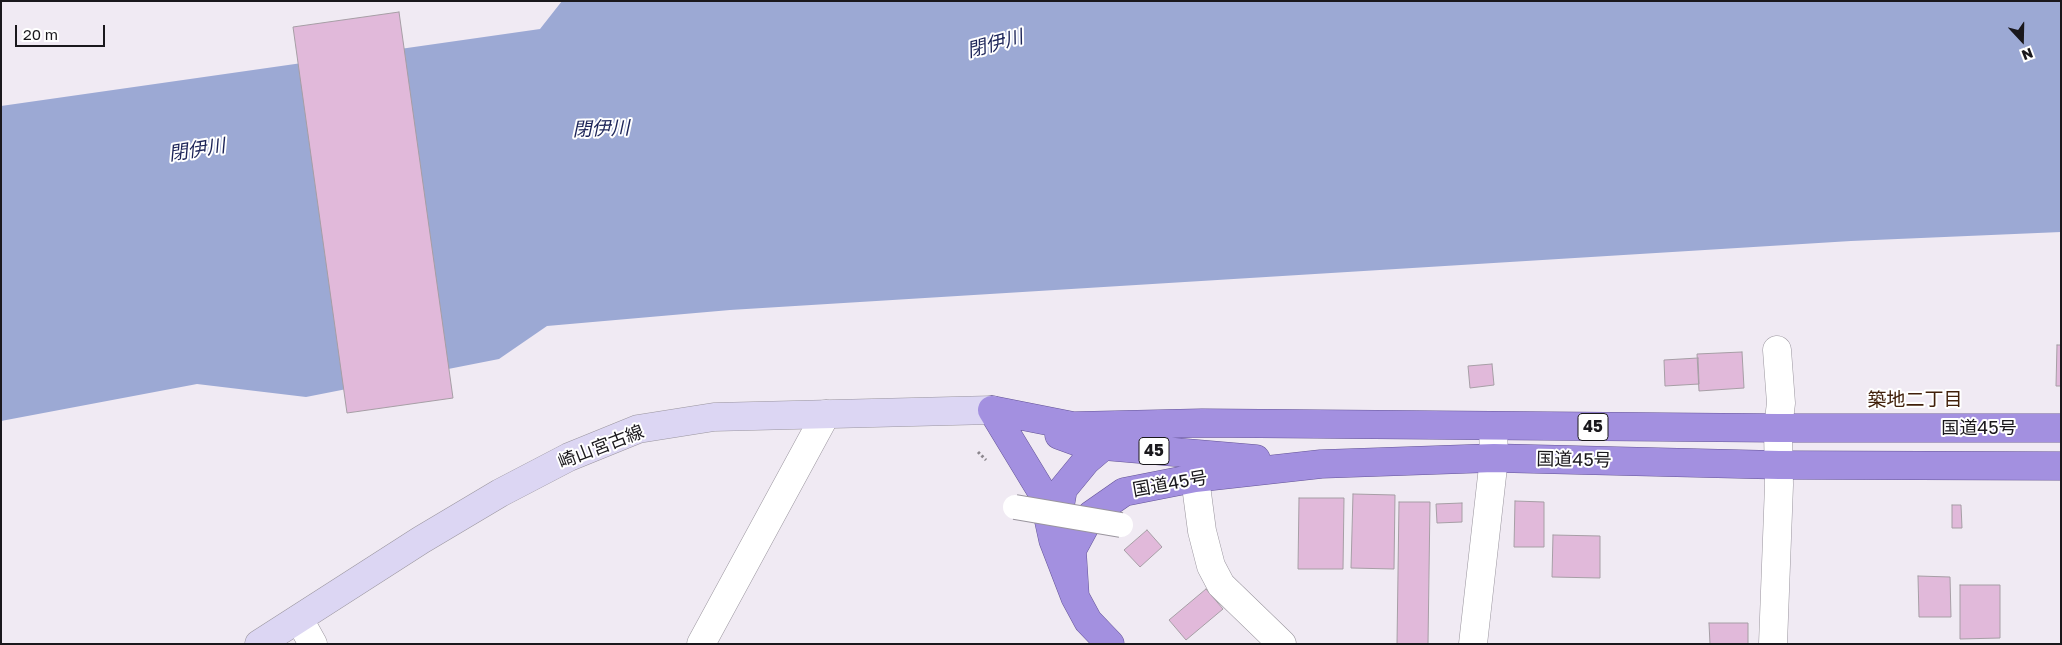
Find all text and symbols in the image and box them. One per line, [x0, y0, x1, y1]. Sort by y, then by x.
scale bar [18, 15, 108, 47]
north arrow [1997, 15, 2047, 65]
text: 20 m [23, 25, 58, 43]
water label: 閉伊川 [965, 26, 1025, 62]
text: N [2020, 45, 2036, 64]
water label: 閉伊川 [572, 117, 630, 141]
water label: 閉伊川 [167, 134, 227, 166]
district label: 築地二丁目 [1868, 389, 1962, 411]
road number: 45 [1578, 414, 1608, 441]
street label: 国道45号 [1941, 417, 2017, 439]
street label: 崎山宮古線 [555, 421, 647, 473]
road number: 45 [1139, 438, 1169, 464]
street label: 国道45号 [1536, 449, 1612, 471]
street label: 国道45号 [1131, 467, 1209, 501]

